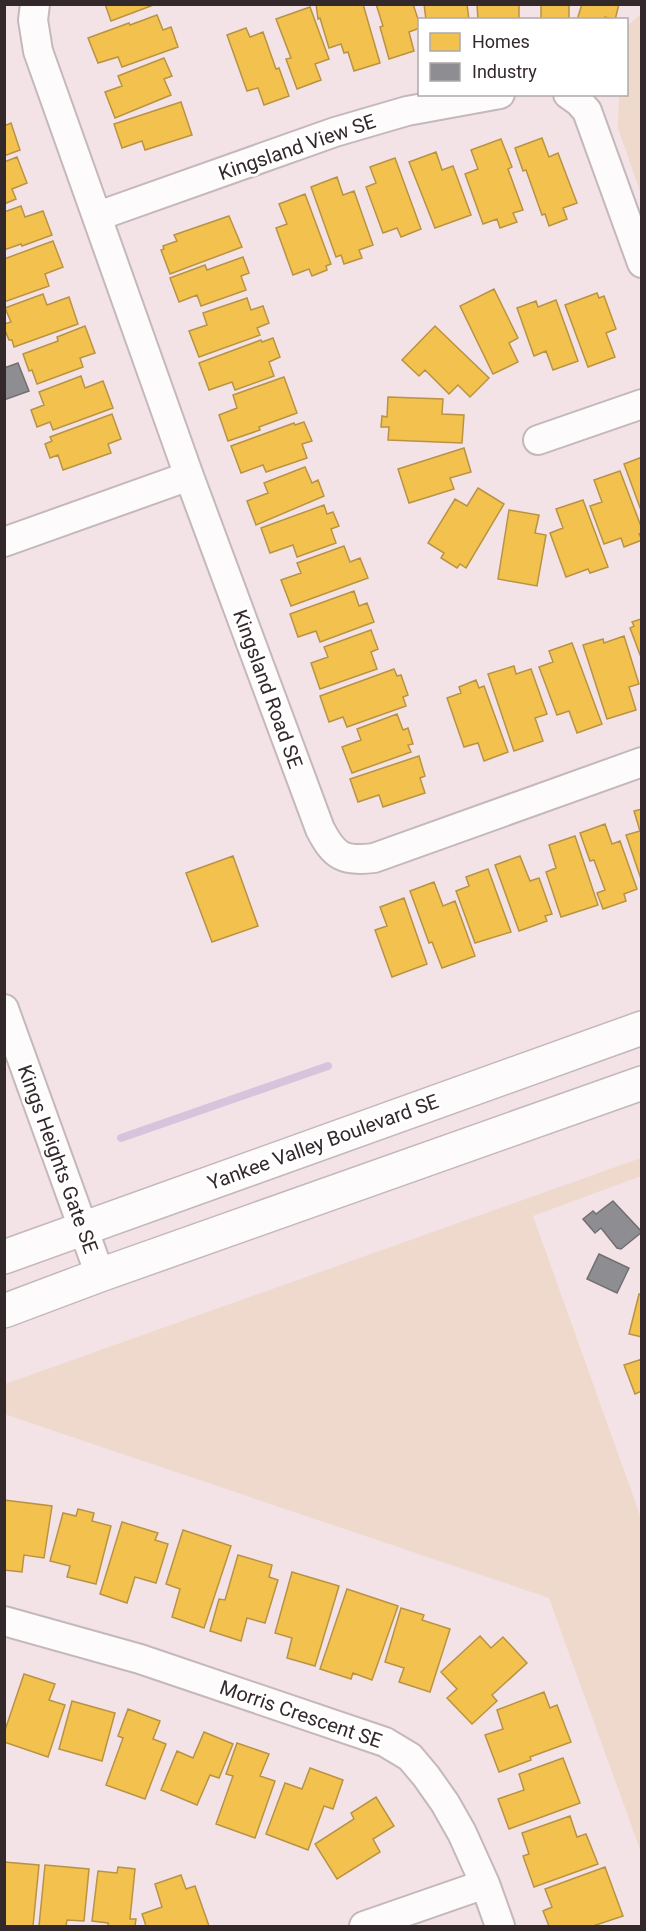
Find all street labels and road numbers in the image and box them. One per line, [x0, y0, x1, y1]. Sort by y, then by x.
street label: Kingsland View SE [215, 109, 379, 185]
street label: Kingsland Road SE [228, 606, 308, 772]
street label: Kings Heights Gate SE [13, 1062, 103, 1256]
street label: Yankee Valley Boulevard SE [204, 1089, 442, 1195]
street label: Morris Crescent SE [217, 1675, 385, 1753]

